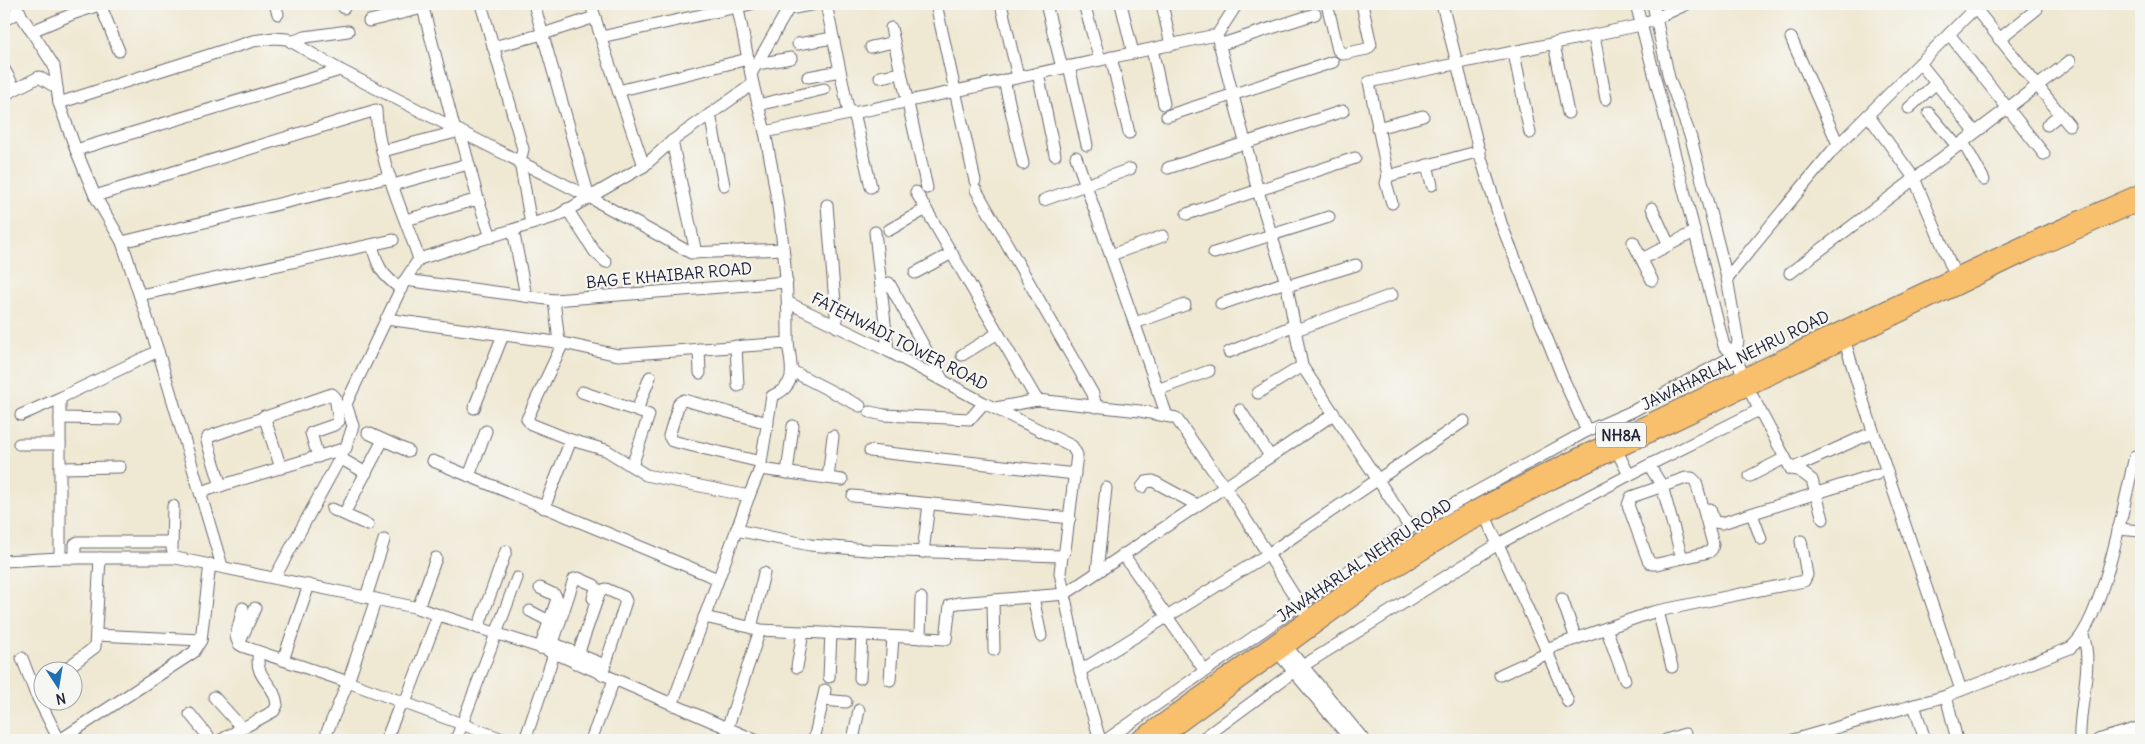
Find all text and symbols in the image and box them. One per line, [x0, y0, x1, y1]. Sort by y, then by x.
street label: BAG E KHAIBAR ROAD [585, 258, 753, 292]
street label: FATEHWADI TOWER ROAD [808, 288, 992, 394]
street label: JAWAHARLAL NEHRU ROAD [1638, 306, 1832, 414]
road number: NH8A [1596, 422, 1646, 448]
street label: JAWAHARLAL NEHRU ROAD [1273, 494, 1455, 626]
north arrow [32, 662, 82, 712]
text: N [54, 689, 67, 709]

